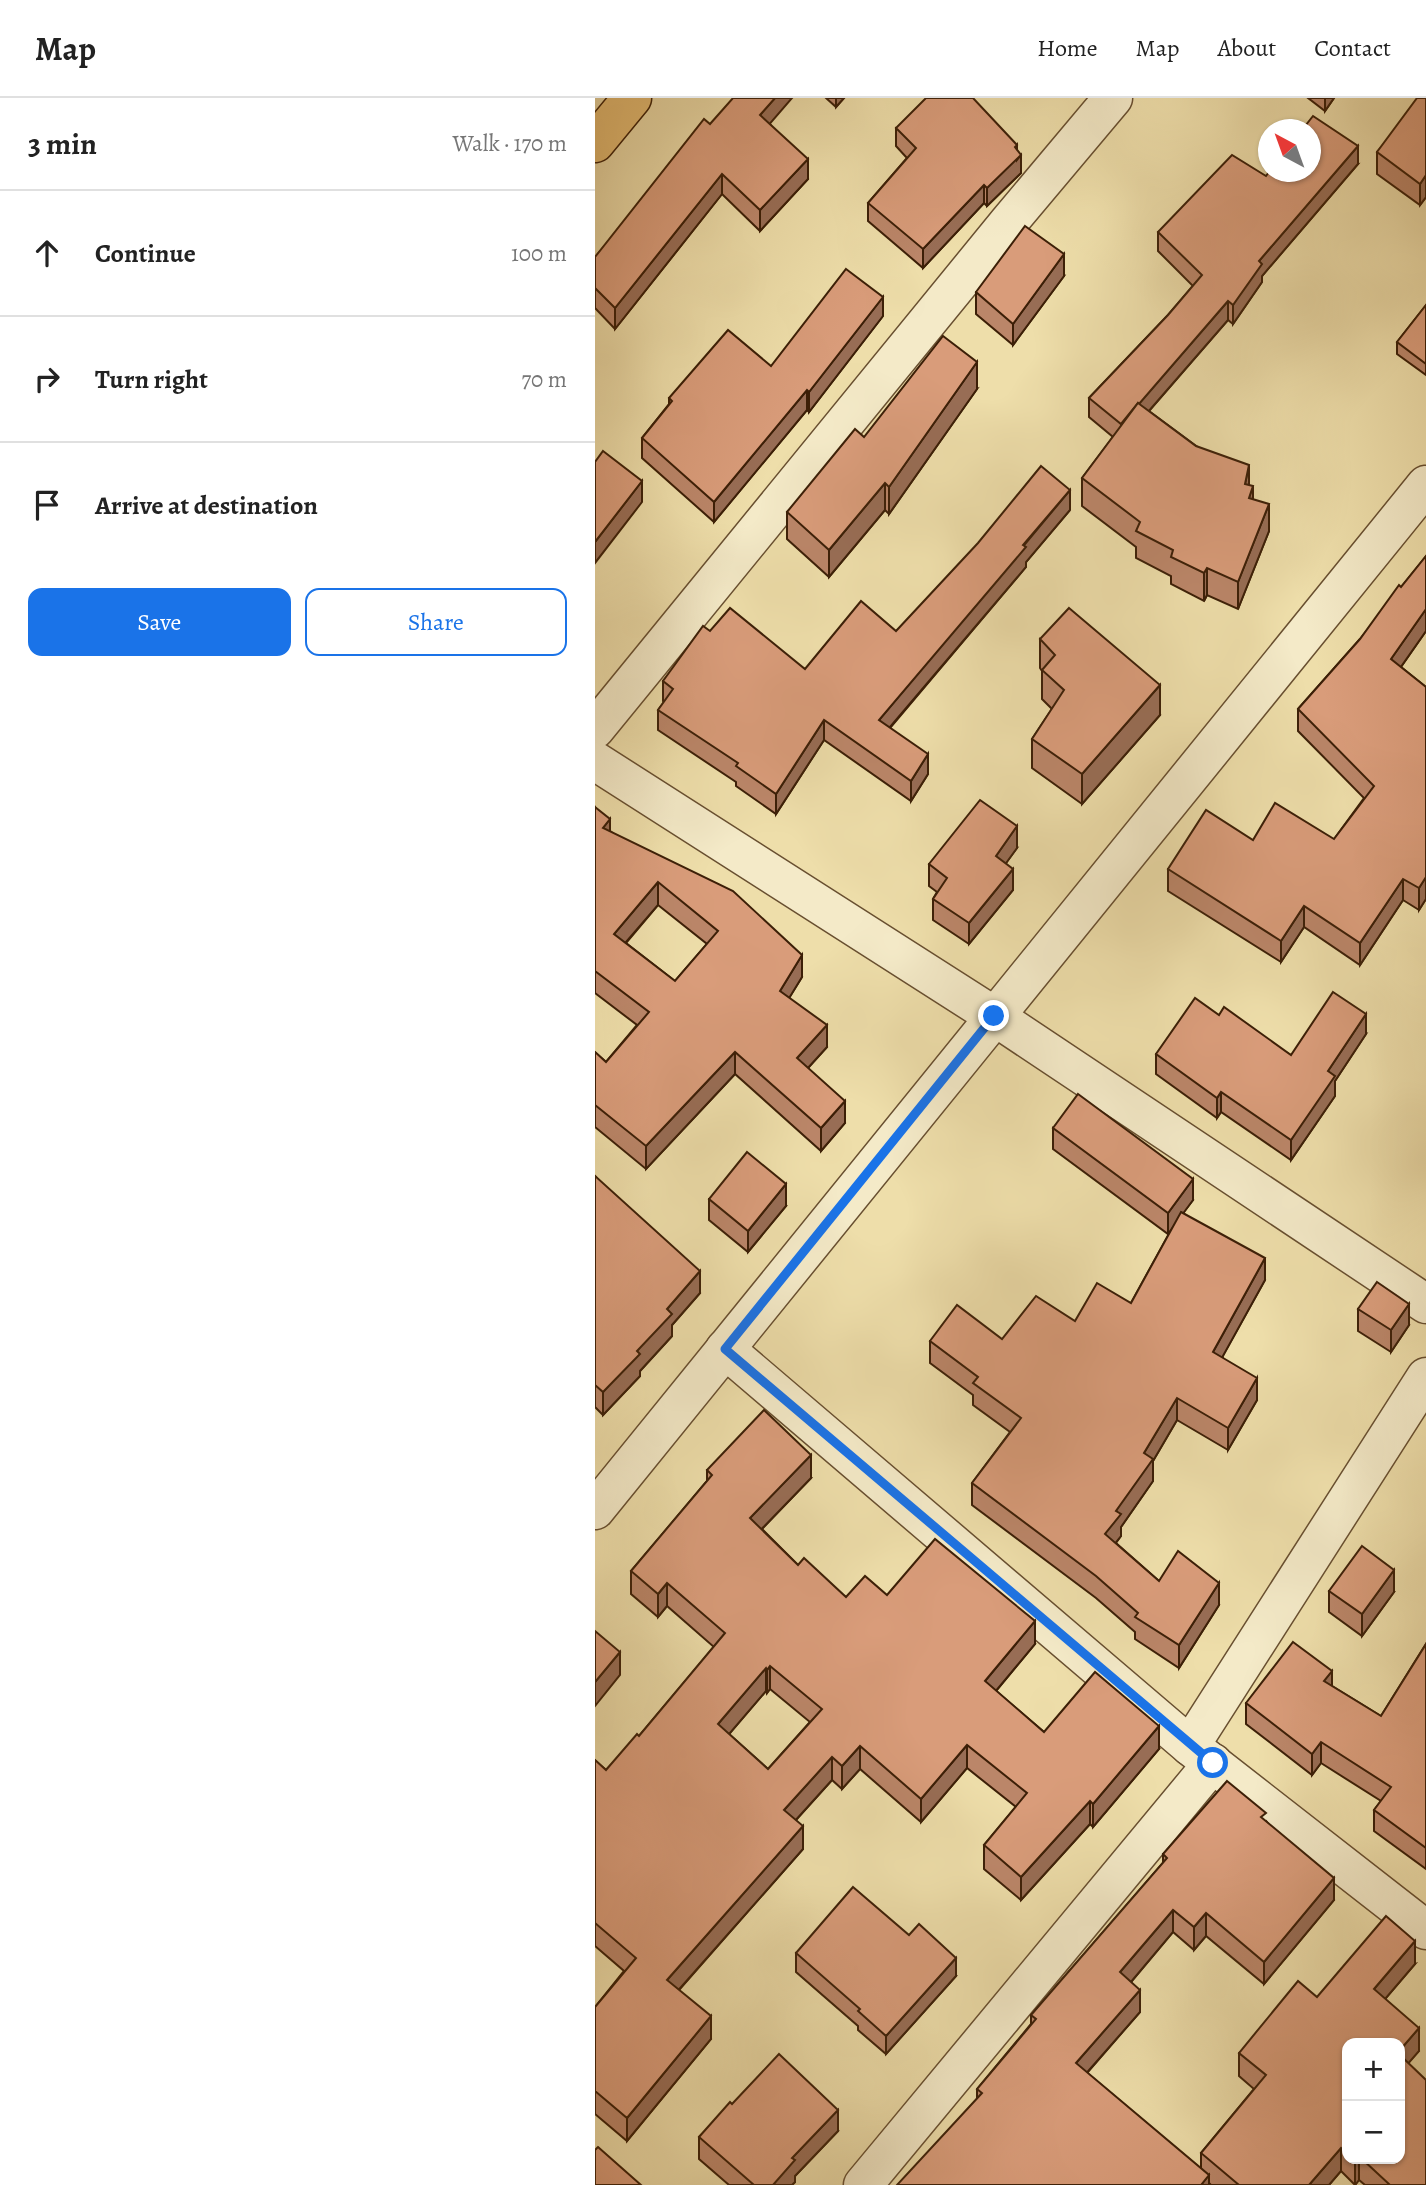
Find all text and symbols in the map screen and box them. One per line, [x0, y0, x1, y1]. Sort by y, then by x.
text: Map [35, 26, 96, 71]
text: Home [1037, 32, 1098, 64]
text: Map [1136, 32, 1180, 64]
text: About [1218, 32, 1276, 64]
text: Contact [1314, 32, 1391, 64]
north arrow [1258, 119, 1321, 182]
text: 3 min [28, 124, 97, 164]
text: Walk · 170 m [453, 128, 567, 159]
icon: ahead [28, 234, 66, 272]
text: Continue [95, 236, 196, 271]
text: 100 m [511, 238, 567, 269]
icon: right [28, 360, 66, 398]
text: Turn right [95, 362, 208, 397]
text: 70 m [521, 364, 567, 395]
icon: arrive [28, 486, 66, 524]
text: Arrive at destination [95, 488, 318, 523]
button: Save [28, 588, 291, 656]
button: Share [305, 588, 567, 656]
route end [978, 1000, 1009, 1031]
route start [1197, 1747, 1228, 1778]
map controls [1342, 2038, 1405, 2164]
button: + [1342, 2038, 1405, 2101]
button: − [1342, 2101, 1405, 2164]

